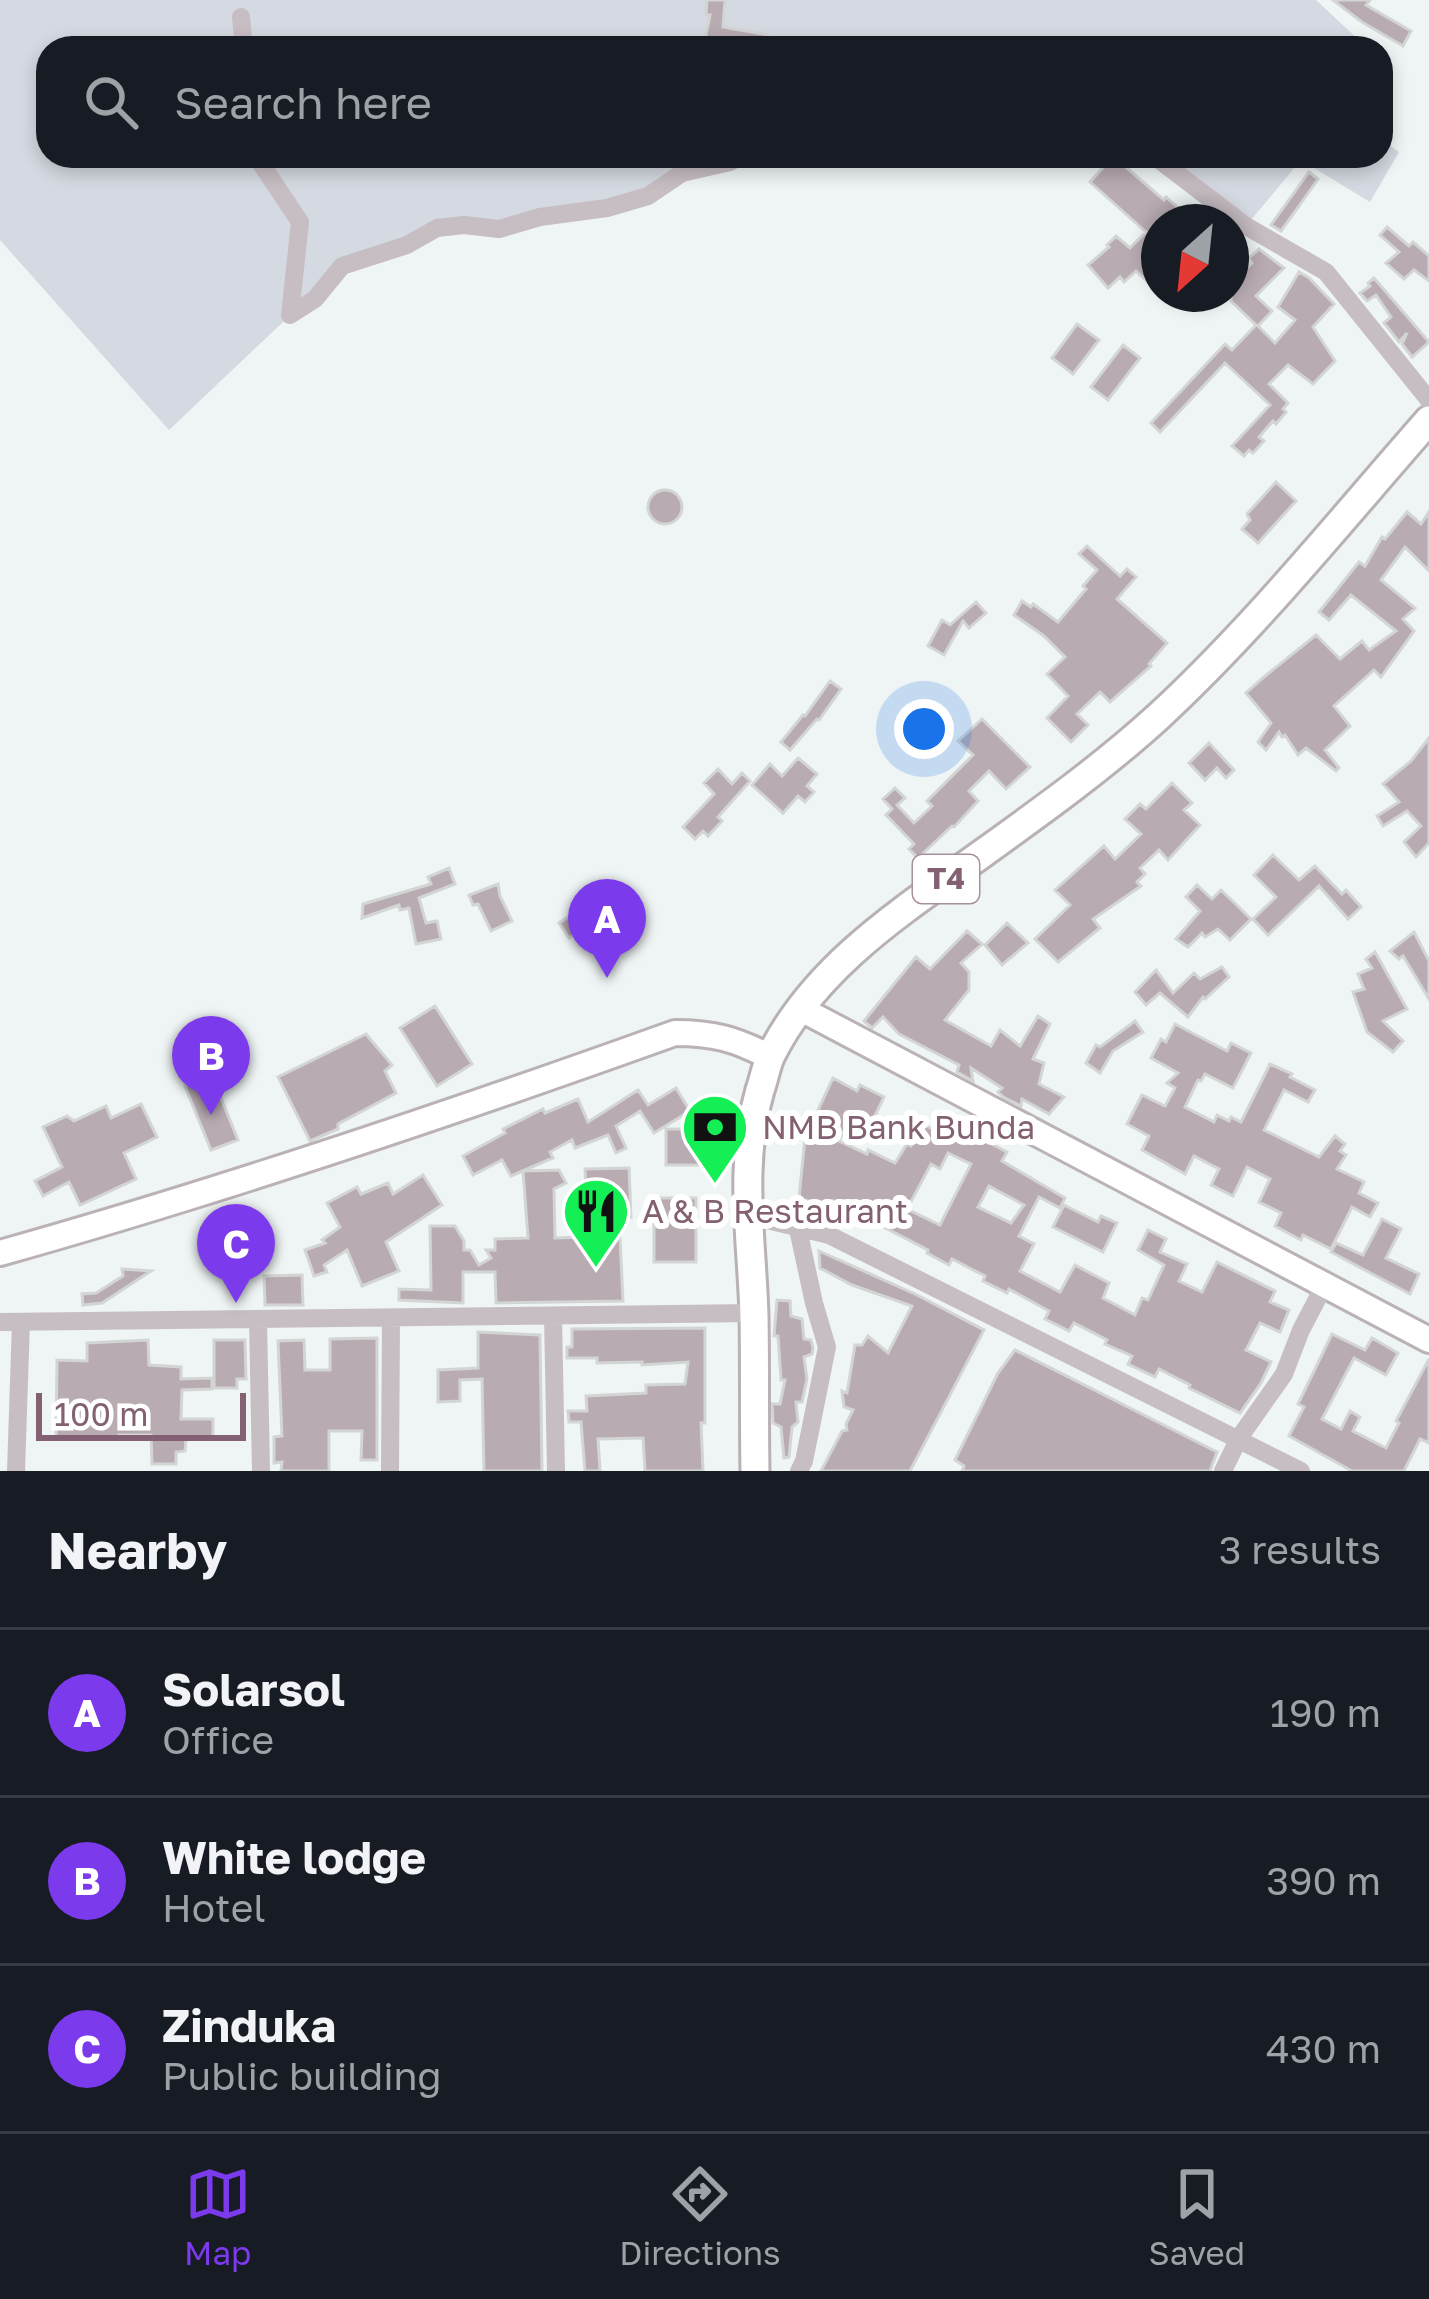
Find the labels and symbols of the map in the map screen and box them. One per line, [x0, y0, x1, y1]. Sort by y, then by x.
north arrow [1141, 204, 1249, 312]
your location [894, 699, 954, 759]
road number: T4 [913, 855, 979, 903]
pin: A [568, 879, 646, 978]
pin: B [172, 1016, 250, 1115]
bank icon: NMB Bank Bunda [680, 1092, 750, 1186]
place label: NMB Bank Bunda [762, 1107, 1035, 1146]
restaurant icon: A & B Restaurant [561, 1176, 631, 1270]
place label: A & B Restaurant [642, 1191, 908, 1230]
pin: C [197, 1204, 275, 1303]
scale bar [36, 1387, 246, 1440]

